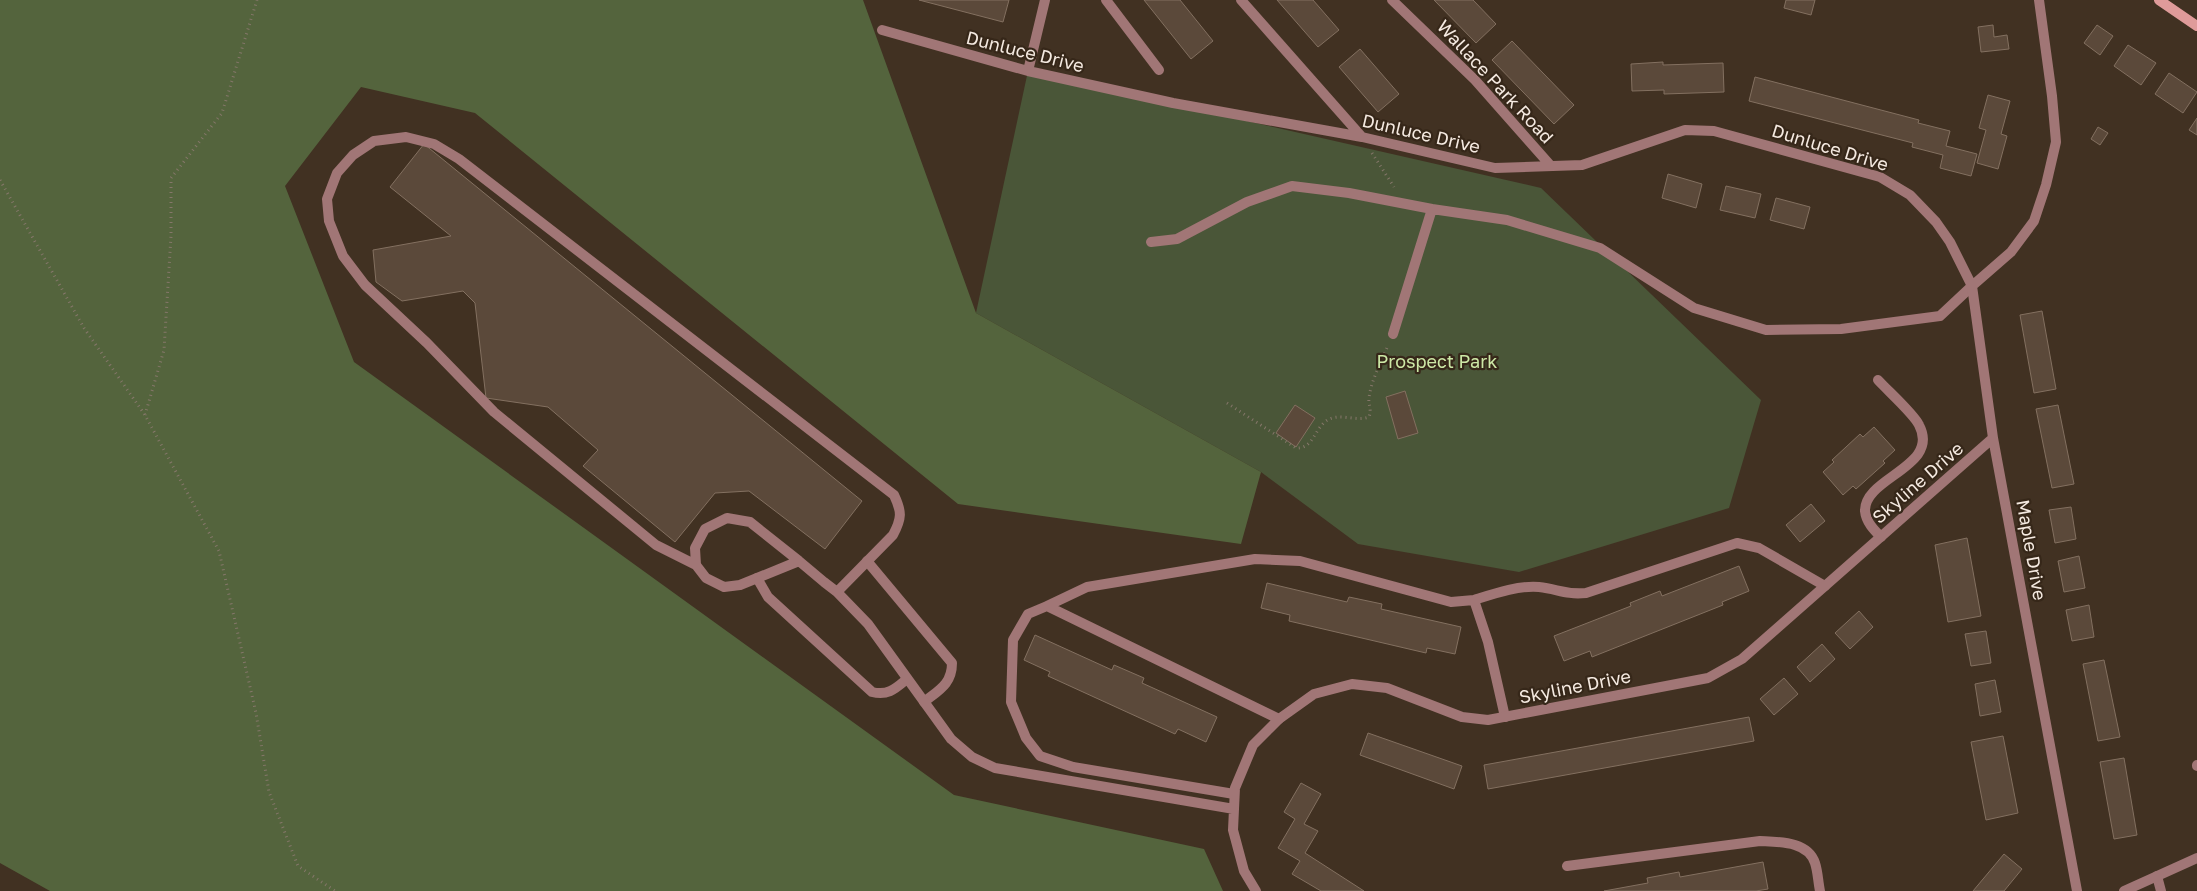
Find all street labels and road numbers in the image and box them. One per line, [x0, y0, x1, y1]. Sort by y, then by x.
street label: Wallace Park Road [1433, 15, 1559, 148]
street label: Dunluce Drive [964, 26, 1086, 76]
street label: Dunluce Drive [1360, 109, 1482, 157]
street label: Dunluce Drive [1769, 119, 1891, 175]
street label: Skyline Drive [1867, 437, 1967, 528]
street label: Maple Drive [2012, 498, 2052, 602]
street label: Skyline Drive [1517, 664, 1632, 708]

